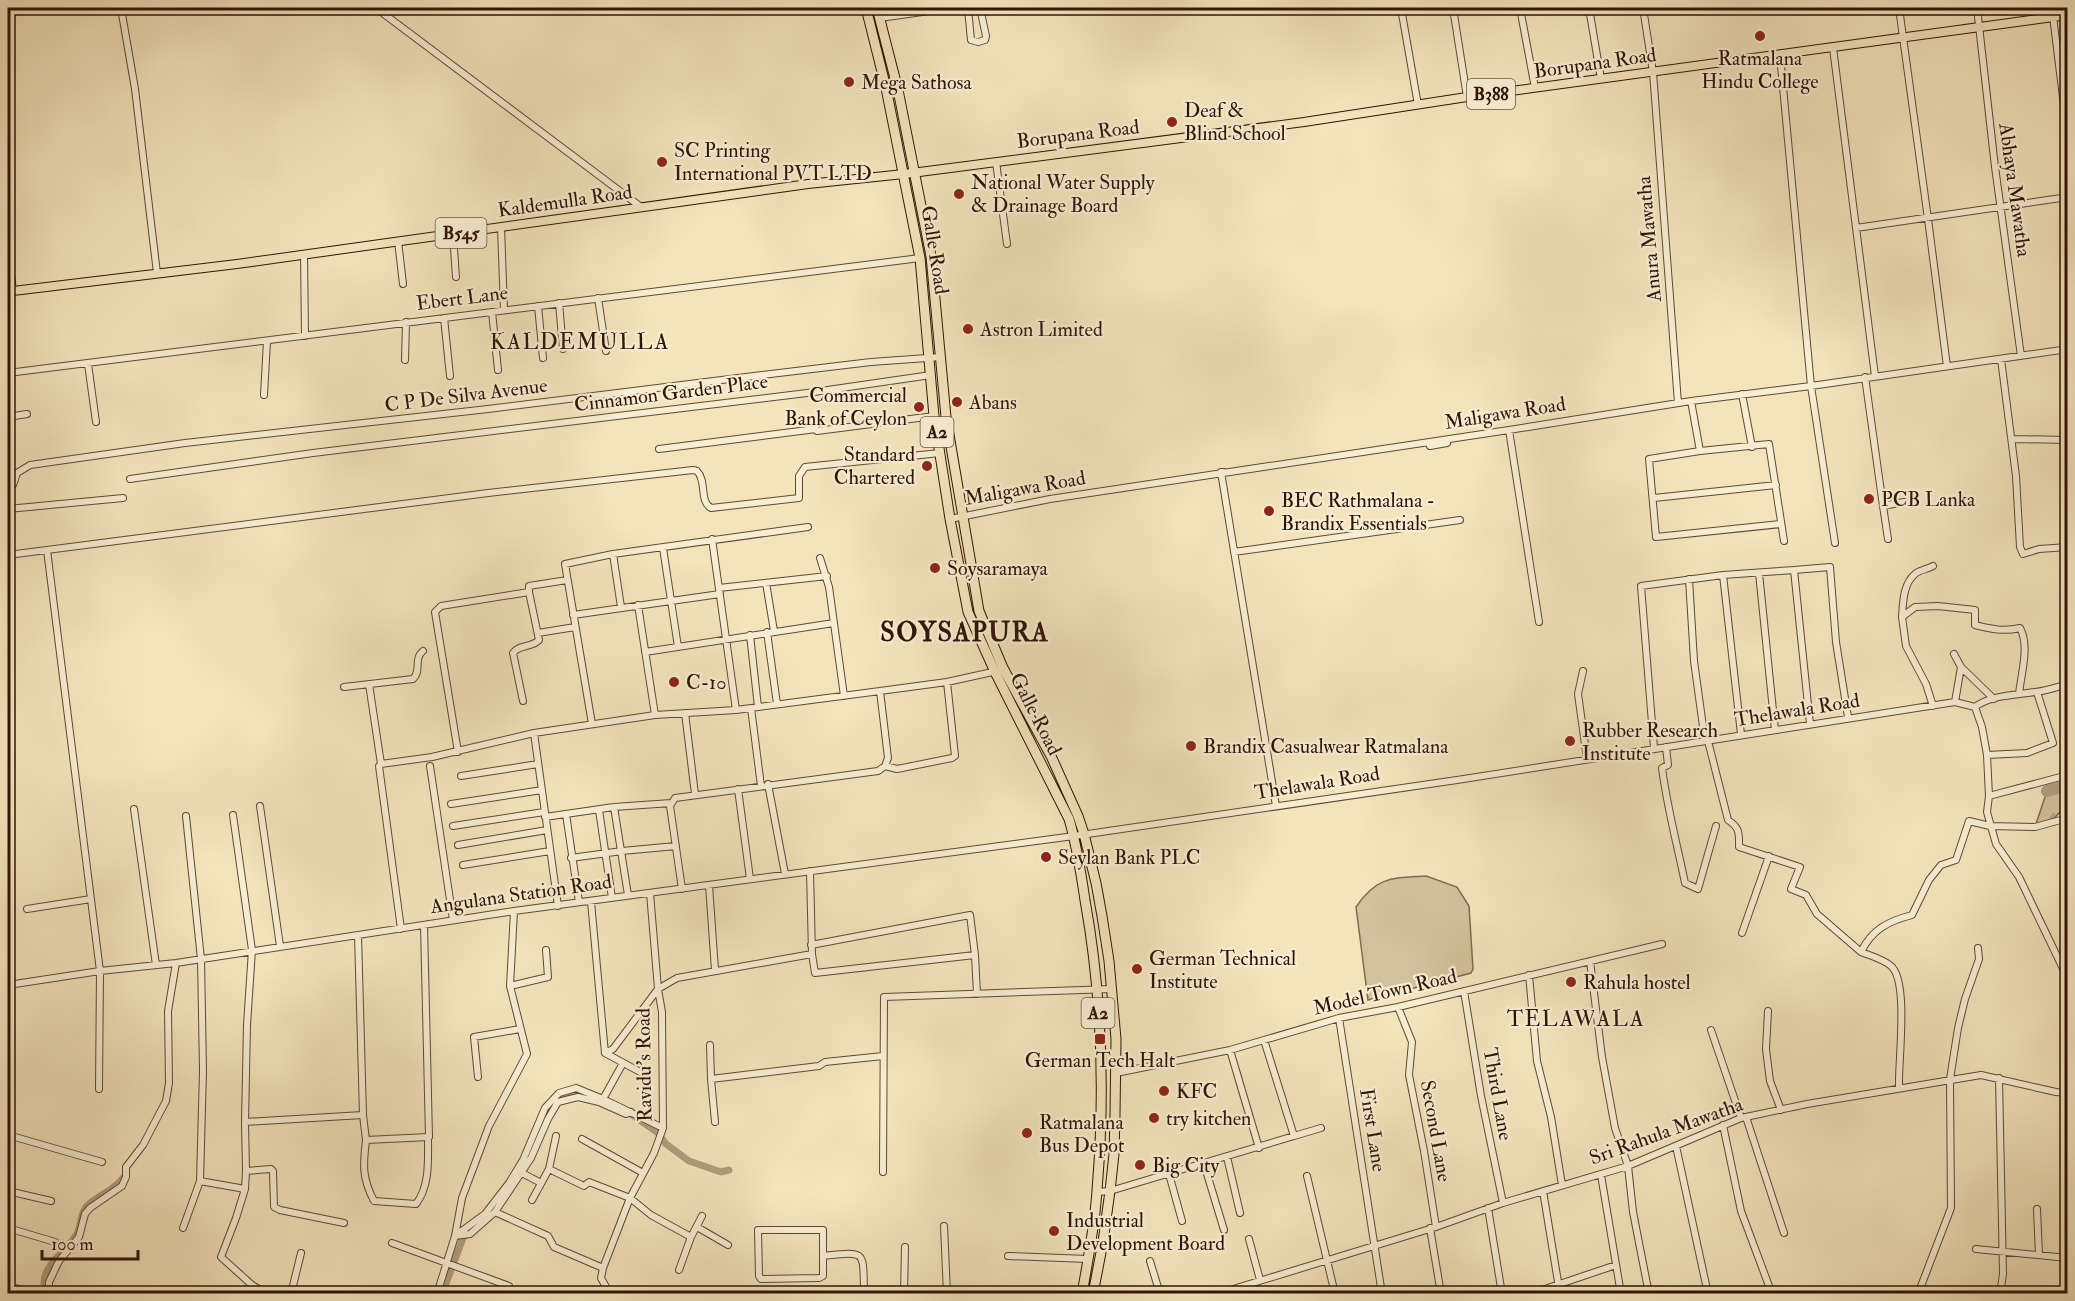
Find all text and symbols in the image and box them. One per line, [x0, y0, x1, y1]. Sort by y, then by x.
marker: Ratmalana Hindu College [1753, 29, 1767, 43]
street label: Borupana Road [1532, 42, 1658, 85]
place label: Ratmalana Hindu College [1701, 46, 1819, 94]
place label: Mega Sathosa [861, 70, 972, 95]
marker: Mega Sathosa [842, 75, 856, 89]
road number: B388 [1467, 79, 1515, 109]
place label: Deaf & Blind School [1184, 98, 1286, 146]
street label: Borupana Road [1015, 114, 1141, 155]
marker: Deaf & Blind School [1165, 115, 1179, 129]
street label: Abhaya Mawatha [1993, 120, 2037, 259]
place label: SC Printing International PVT LTD [674, 138, 872, 186]
marker: SC Printing International PVT LTD [655, 155, 669, 169]
place label: National Water Supply & Drainage Board [971, 170, 1156, 218]
street label: Anura Mawatha [1631, 174, 1667, 304]
street label: Kaldemulla Road [496, 179, 634, 223]
marker: National Water Supply & Drainage Board [952, 187, 966, 201]
street label: Galle Road [916, 204, 954, 296]
road number: B545 [436, 218, 486, 248]
street label: Ebert Lane [415, 280, 509, 316]
place label: Astron Limited [979, 317, 1103, 342]
marker: Astron Limited [961, 322, 975, 336]
district label: KALDEMULLA [490, 328, 670, 356]
street label: Cinnamon Garden Place [573, 369, 769, 417]
street label: C P De Silva Avenue [383, 373, 549, 417]
place label: Commercial Bank of Ceylon [785, 383, 907, 431]
place label: Abans [968, 390, 1017, 415]
street label: Maligawa Road [1443, 391, 1567, 435]
marker: Abans [950, 395, 964, 409]
marker: Commercial Bank of Ceylon [912, 400, 926, 414]
road number: A2 [920, 417, 954, 447]
place label: Standard Chartered [834, 442, 915, 490]
marker: Standard Chartered [920, 459, 934, 473]
street label: Maligawa Road [963, 465, 1088, 511]
place label: PCB Lanka [1881, 487, 1976, 512]
place label: BEC Rathmalana - Brandix Essentials [1281, 488, 1435, 536]
marker: PCB Lanka [1862, 492, 1876, 506]
marker: BEC Rathmalana - Brandix Essentials [1262, 504, 1276, 518]
place label: Soysaramaya [947, 556, 1048, 581]
marker: Soysaramaya [928, 561, 942, 575]
district label: SOYSAPURA [880, 617, 1050, 649]
street label: Galle Road [1005, 668, 1068, 760]
place label: C-10 [686, 670, 726, 695]
marker: C-10 [667, 675, 681, 689]
street label: Thelawala Road [1732, 688, 1862, 732]
place label: Rubber Research Institute [1582, 718, 1718, 766]
place label: Brandix Casualwear Ratmalana [1203, 734, 1449, 759]
marker: Rubber Research Institute [1563, 734, 1577, 748]
marker: Brandix Casualwear Ratmalana [1184, 739, 1198, 753]
street label: Thelawala Road [1252, 761, 1382, 805]
place label: Seylan Bank PLC [1058, 845, 1200, 870]
marker: Seylan Bank PLC [1039, 850, 1053, 864]
street label: Angulana Station Road [428, 869, 613, 919]
place label: German Technical Institute [1149, 946, 1296, 994]
marker: German Technical Institute [1130, 962, 1144, 976]
street label: Model Town Road [1311, 963, 1459, 1021]
place label: Rahula hostel [1583, 970, 1691, 995]
marker: Rahula hostel [1564, 975, 1578, 989]
road number: A2 [1082, 998, 1114, 1028]
district label: TELAWALA [1507, 1005, 1645, 1033]
street label: Ravidu's Road [631, 1008, 657, 1122]
marker: German Tech Halt [1093, 1032, 1107, 1046]
street label: Third Lane [1478, 1046, 1518, 1142]
place label: German Tech Halt [1025, 1048, 1176, 1073]
street label: Second Lane [1415, 1078, 1457, 1184]
place label: KFC [1176, 1079, 1217, 1104]
marker: KFC [1157, 1084, 1171, 1098]
street label: First Lane [1354, 1087, 1392, 1173]
street label: Sri Rahula Mawatha [1586, 1091, 1747, 1170]
place label: try kitchen [1166, 1106, 1251, 1131]
place label: Ratmalana Bus Depot [1039, 1110, 1125, 1159]
marker: try kitchen [1147, 1111, 1161, 1125]
marker: Ratmalana Bus Depot [1020, 1126, 1034, 1140]
place label: Big City [1152, 1153, 1221, 1178]
marker: Big City [1133, 1158, 1147, 1172]
place label: Industrial Development Board [1066, 1208, 1225, 1257]
scale bar [42, 1223, 138, 1261]
marker: Industrial Development Board [1047, 1224, 1061, 1238]
text: 100 m [51, 1233, 94, 1256]

